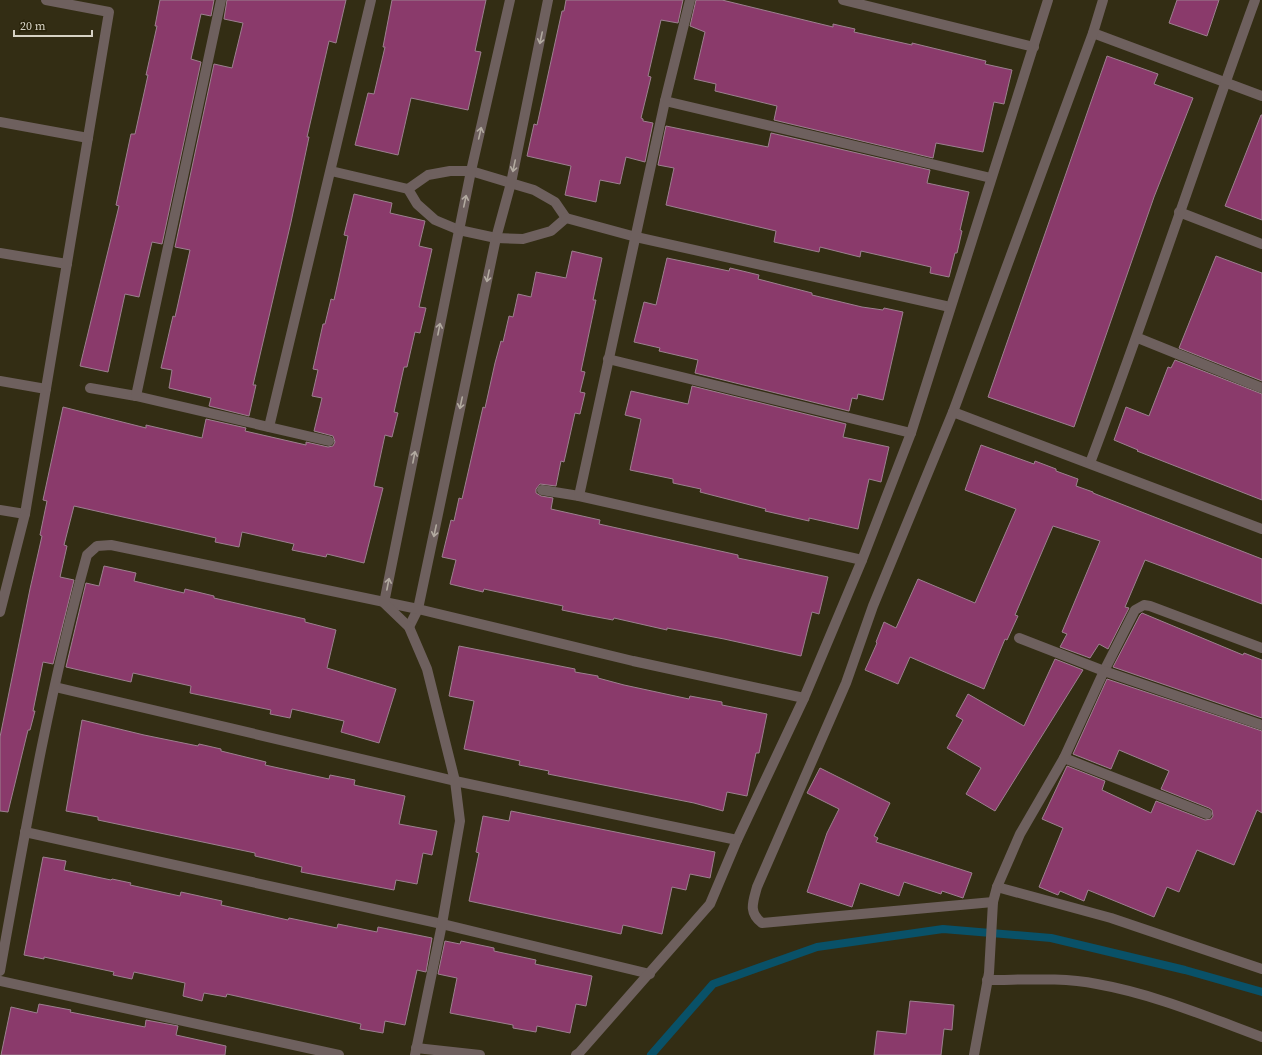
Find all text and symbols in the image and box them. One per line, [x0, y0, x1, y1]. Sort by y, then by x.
scale bar [14, 12, 92, 38]
text: 20 m [20, 18, 46, 34]
one-way arrow [536, 31, 544, 44]
one-way arrow [476, 127, 484, 140]
one-way arrow [510, 159, 518, 172]
one-way arrow [461, 195, 469, 208]
one-way arrow [483, 269, 491, 282]
one-way arrow [436, 323, 444, 336]
one-way arrow [457, 396, 465, 409]
one-way arrow [410, 451, 418, 464]
one-way arrow [430, 524, 438, 537]
one-way arrow [385, 578, 393, 591]

